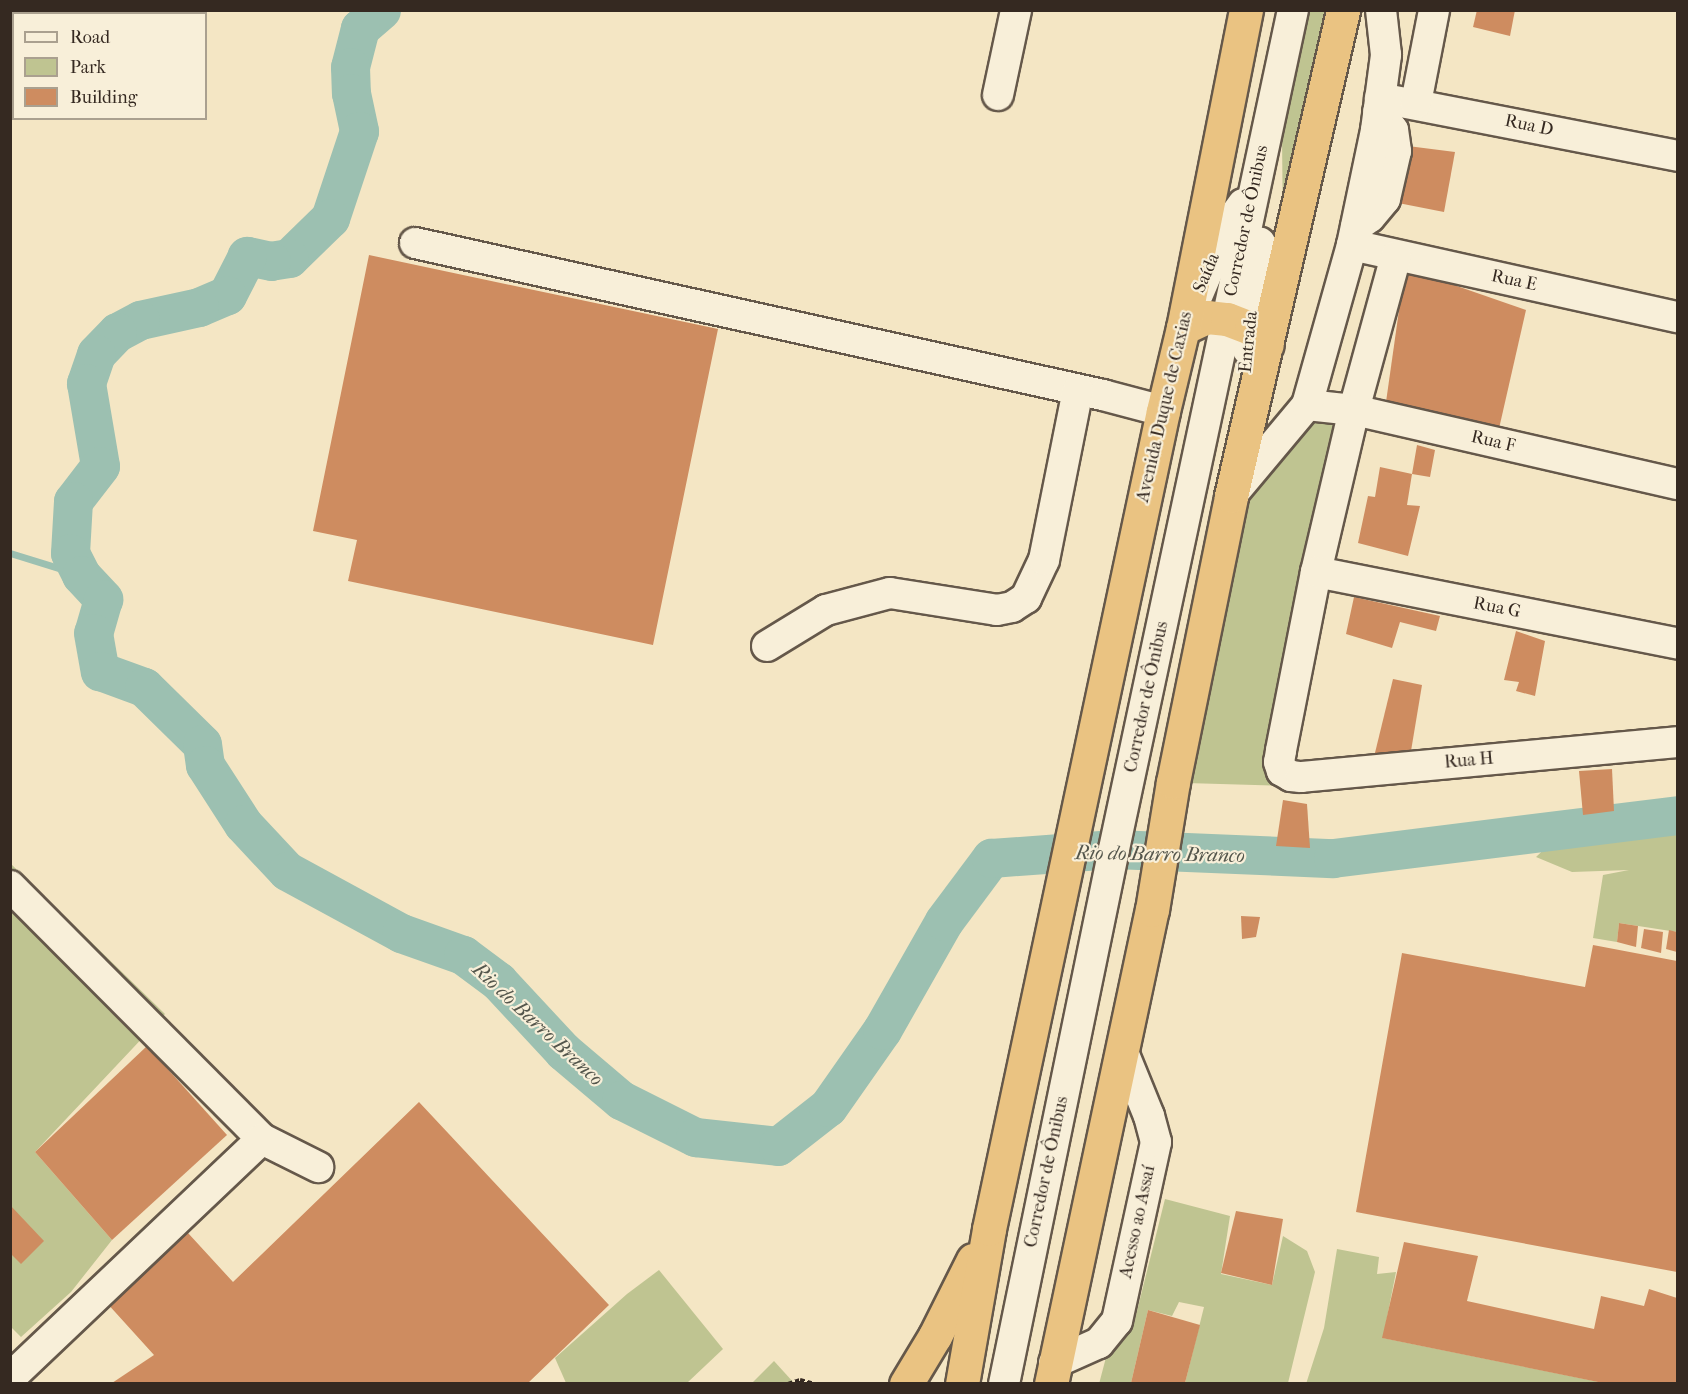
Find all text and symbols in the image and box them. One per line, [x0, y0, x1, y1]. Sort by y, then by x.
legend [12, 12, 207, 120]
text: Road [70, 27, 110, 48]
text: Park [70, 57, 106, 78]
text: Building [70, 87, 137, 108]
street label: Rua D [1503, 110, 1555, 142]
street label: Corredor de Ônibus [1220, 143, 1274, 299]
street label: Saída [1189, 250, 1225, 296]
street label: Rua E [1489, 266, 1539, 296]
street label: Avenida Duque de Caxias [1133, 309, 1197, 505]
street label: Entrada [1235, 310, 1263, 374]
street label: Rua F [1469, 426, 1517, 458]
street label: Rua G [1471, 593, 1523, 623]
street label: Corredor de Ônibus [1120, 619, 1174, 775]
street label: Rua H [1443, 748, 1495, 774]
water label: Rio do Barro Branco [1075, 841, 1245, 867]
water label: Rio do Barro Branco [468, 957, 608, 1091]
street label: Corredor de Ônibus [1020, 1094, 1074, 1250]
street label: Acesso ao Assaí [1116, 1164, 1160, 1280]

